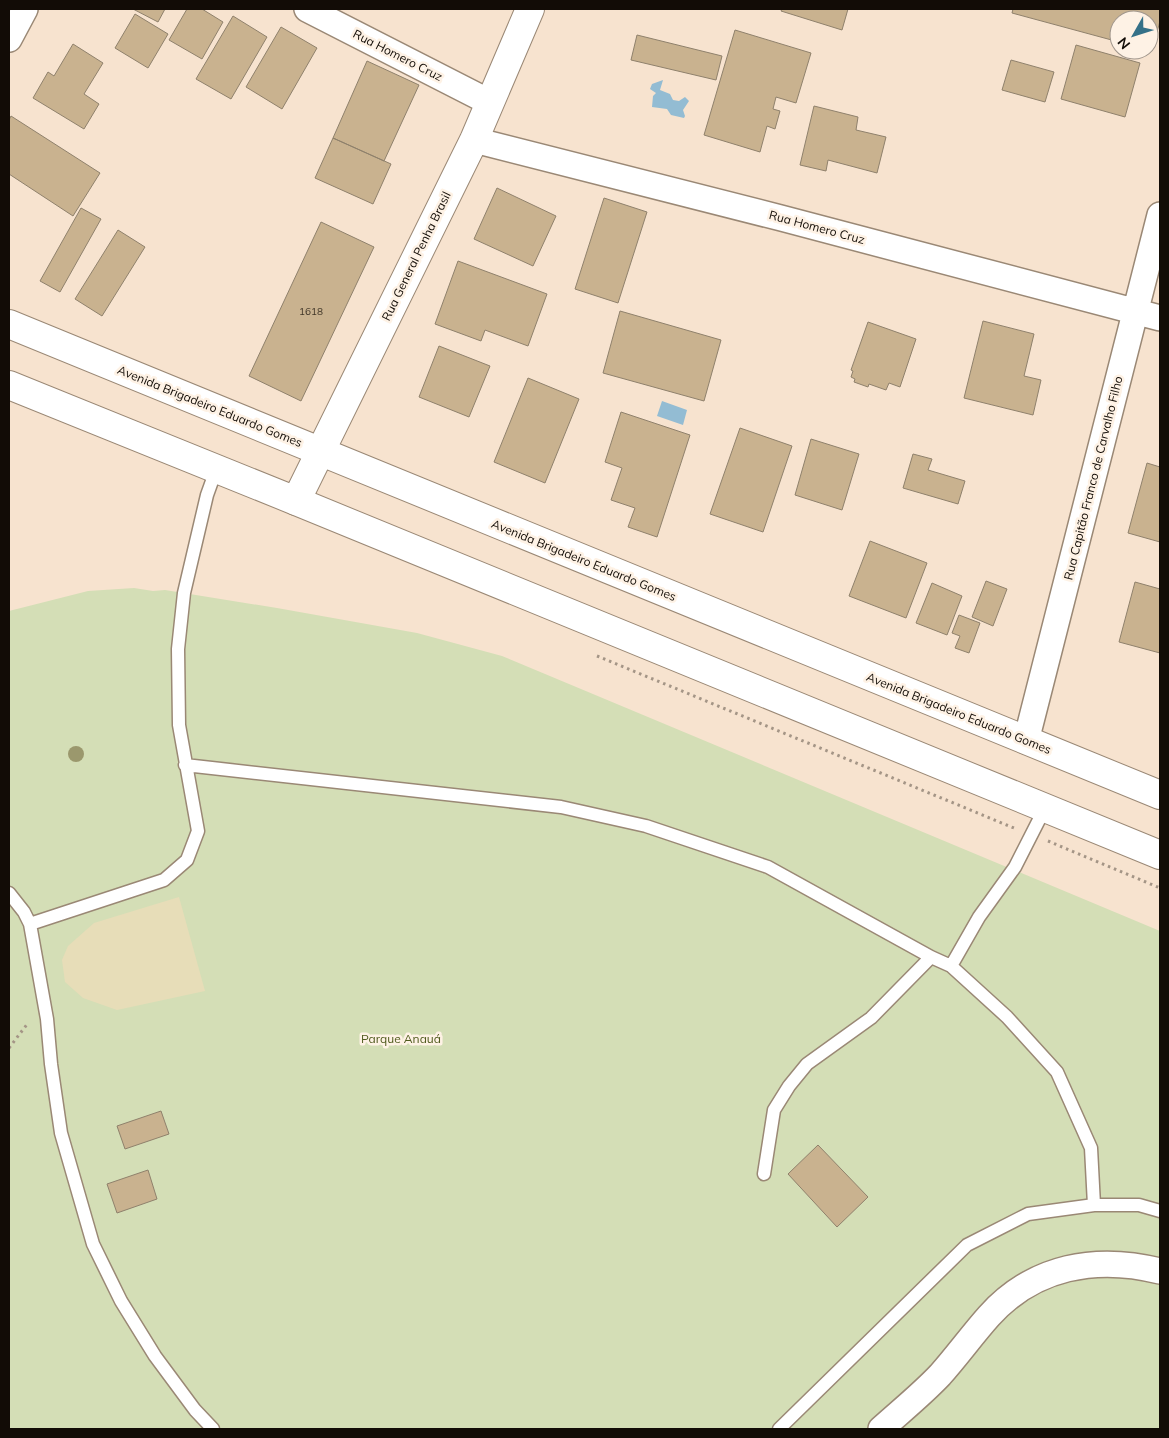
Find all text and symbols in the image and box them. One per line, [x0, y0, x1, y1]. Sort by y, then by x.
north arrow [1109, 10, 1159, 60]
street label: Rua Homero Cruz [351, 26, 445, 84]
text: N [1114, 33, 1134, 53]
street label: Rua General Penha Brasil [378, 189, 454, 323]
street label: Rua Homero Cruz [767, 207, 867, 247]
house number: 1618 [299, 305, 323, 318]
street label: Avenida Brigadeiro Eduardo Gomes [115, 362, 305, 450]
street label: Rua Capitão Franco de Carvalho Filho [1060, 374, 1126, 582]
street label: Avenida Brigadeiro Eduardo Gomes [489, 516, 679, 604]
street label: Avenida Brigadeiro Eduardo Gomes [864, 669, 1054, 757]
park label: Parque Anauá [361, 1031, 441, 1046]

